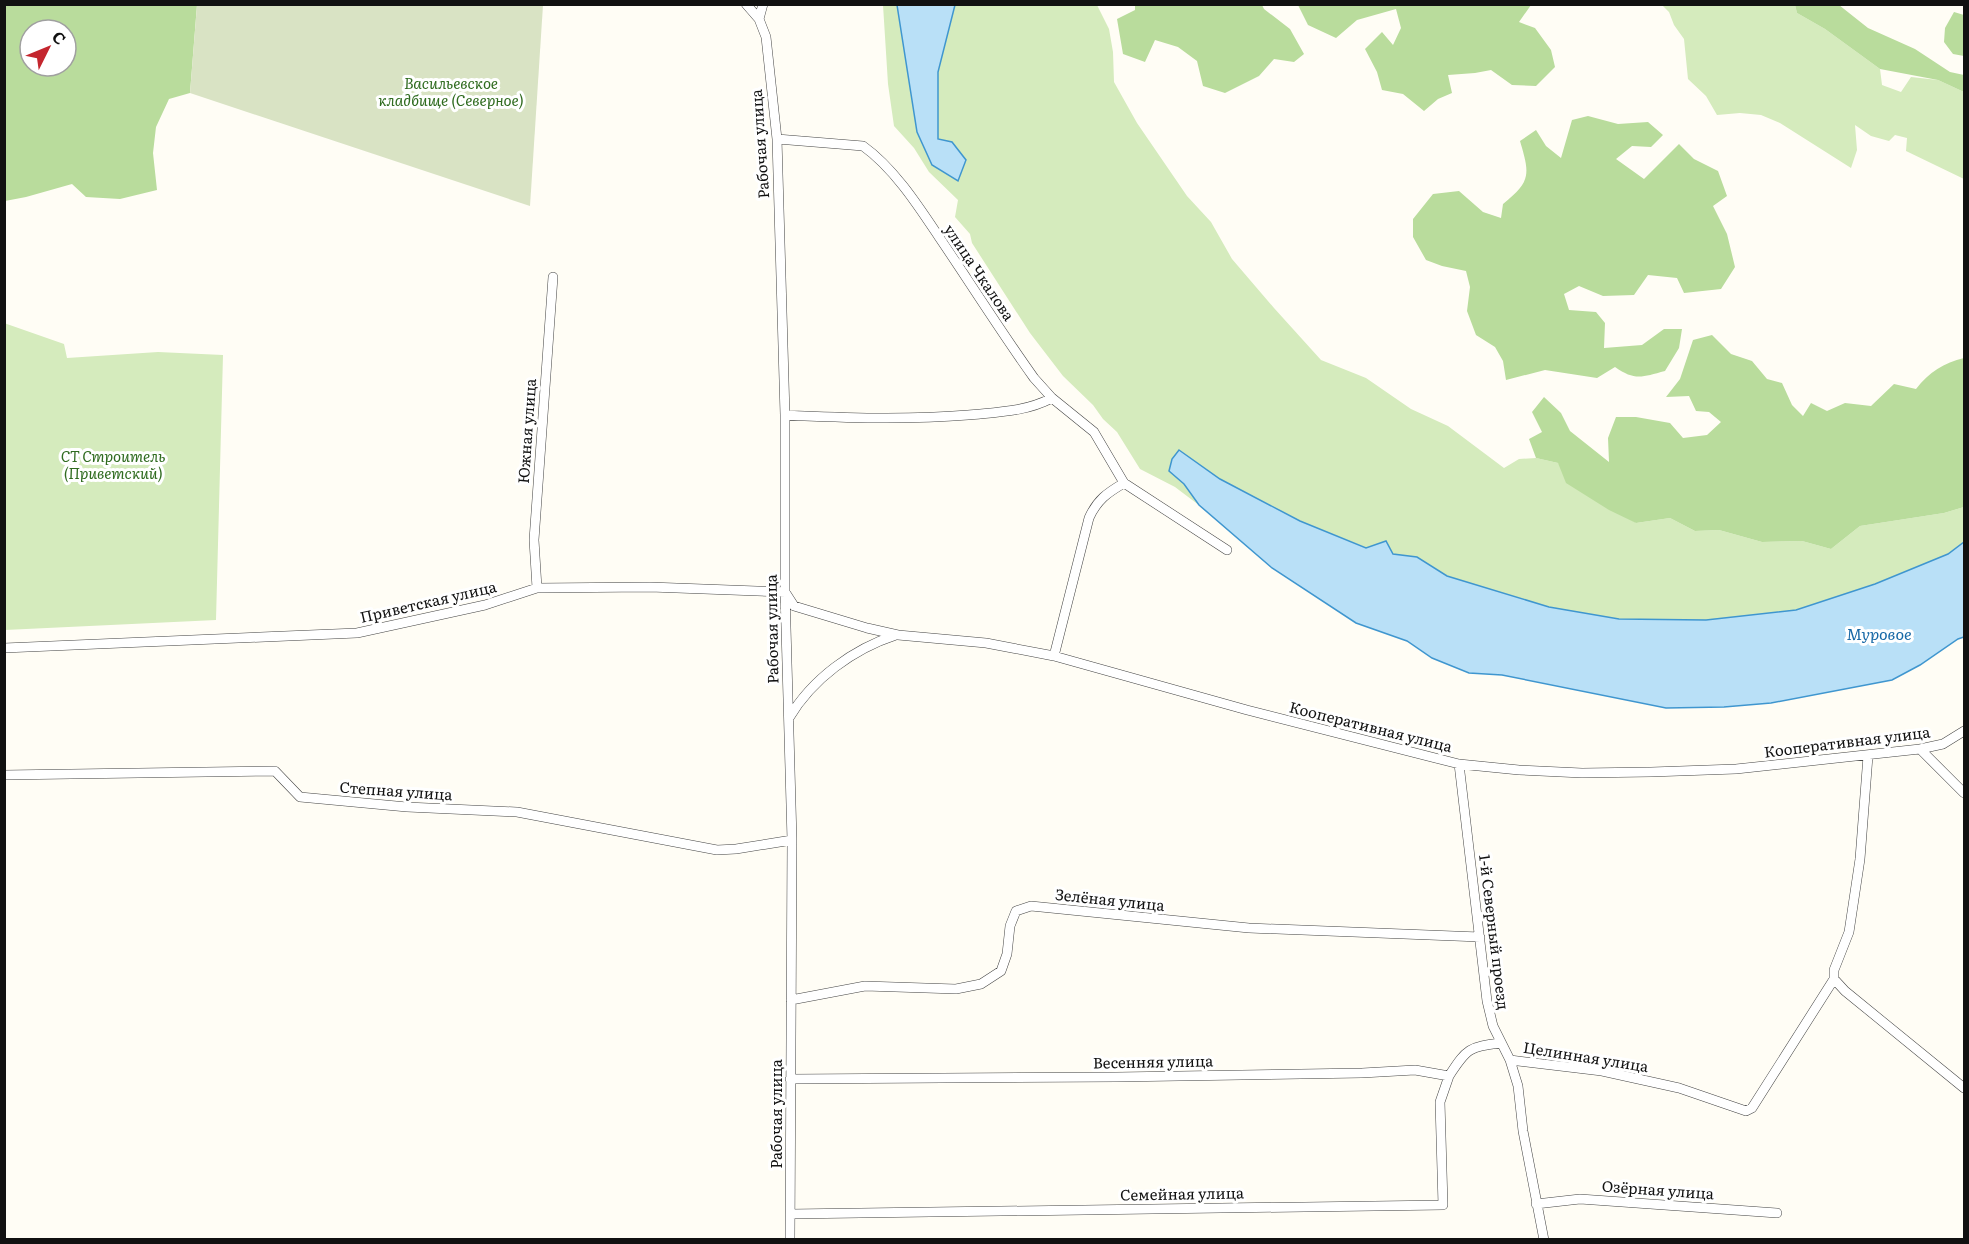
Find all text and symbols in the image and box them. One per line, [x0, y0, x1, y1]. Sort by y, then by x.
north arrow [18, 18, 78, 78]
text: С [47, 25, 72, 49]
park label: Васильевское кладбище (Северное) [378, 71, 524, 111]
street label: Рабочая улица [744, 88, 774, 199]
street label: улица Чкалова [939, 219, 1021, 326]
street label: Южная улица [511, 377, 541, 484]
park label: СТ Строитель (Приветский) [61, 444, 165, 484]
street label: Рабочая улица [759, 573, 783, 684]
street label: Приветская улица [357, 574, 500, 628]
water label: Муровое [1846, 621, 1912, 645]
street label: Кооперативная улица [1287, 695, 1456, 758]
street label: Кооперативная улица [1763, 719, 1932, 763]
street label: Степная улица [339, 775, 454, 805]
street label: 1-й Северный проезд [1474, 853, 1516, 1011]
street label: Зелёная улица [1054, 882, 1167, 916]
street label: Целинная улица [1522, 1035, 1651, 1077]
street label: Весенняя улица [1093, 1048, 1214, 1074]
street label: Рабочая улица [764, 1058, 787, 1169]
street label: Озёрная улица [1601, 1174, 1716, 1204]
street label: Семейная улица [1120, 1180, 1245, 1206]

